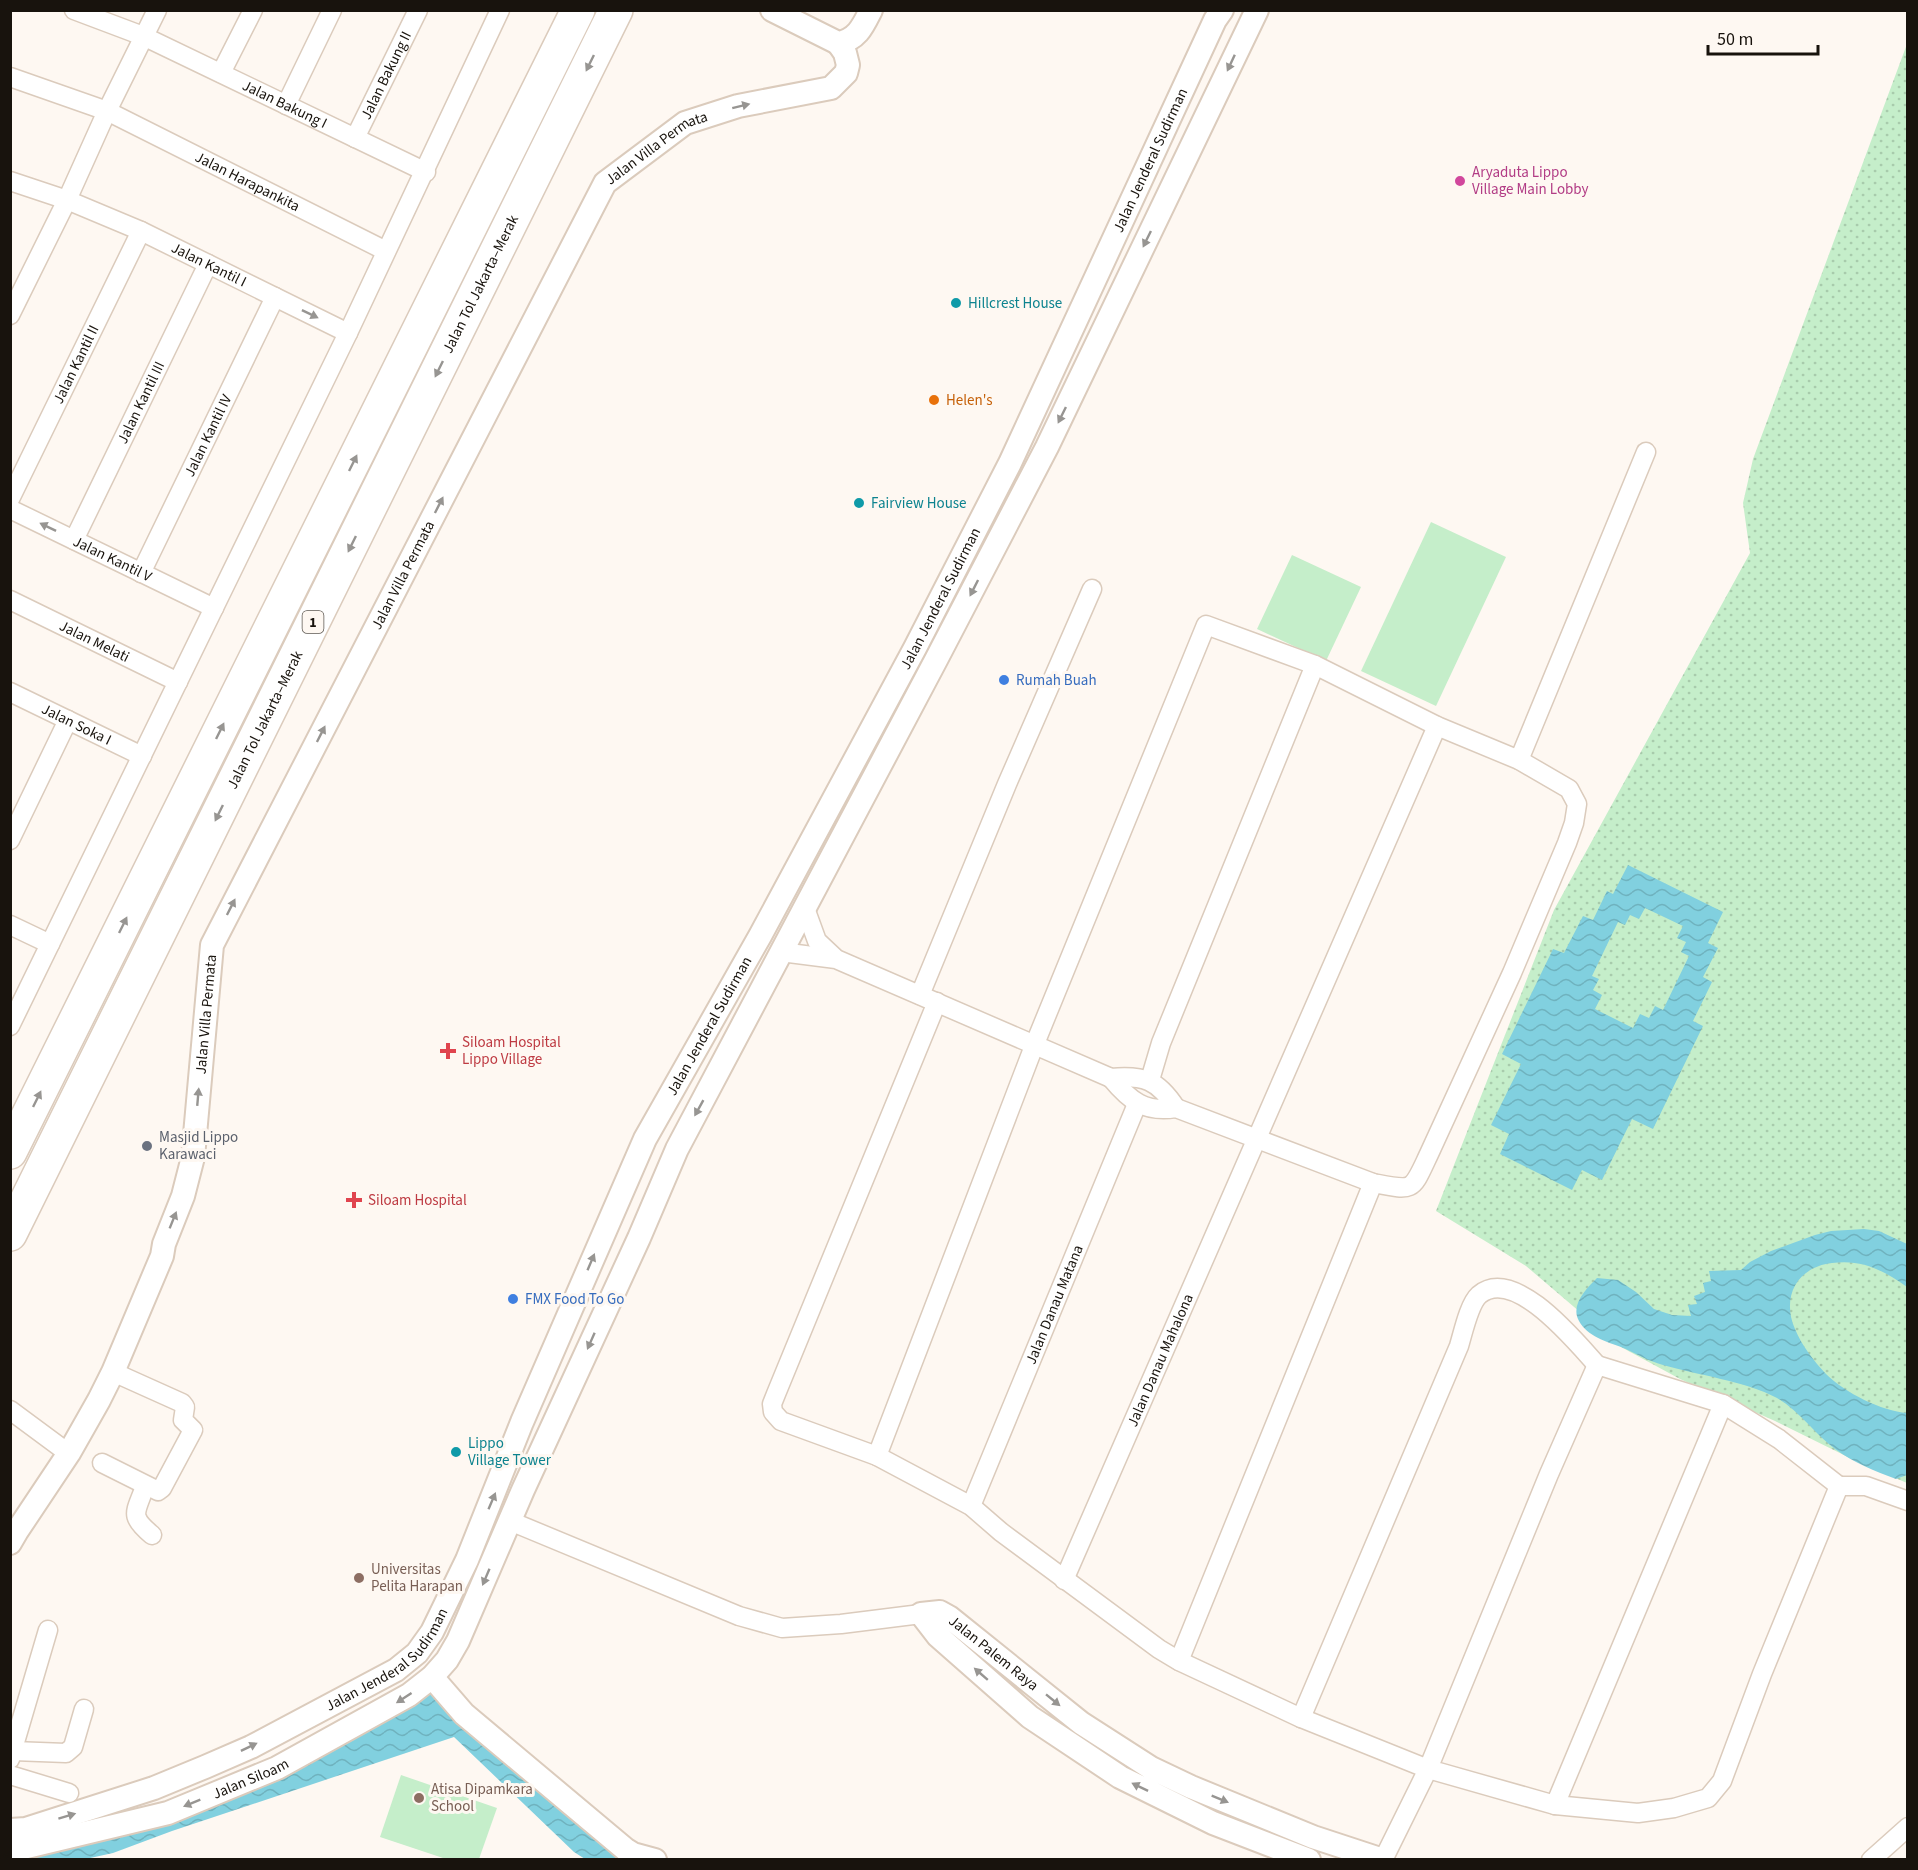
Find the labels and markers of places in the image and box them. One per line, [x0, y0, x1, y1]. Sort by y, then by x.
place label: Aryaduta Lippo Village Main Lobby [1472, 162, 1589, 200]
marker: Aryaduta Lippo Village Main Lobby [1453, 174, 1467, 188]
place label: Hillcrest House [968, 293, 1062, 314]
marker: Hillcrest House [949, 296, 963, 310]
place label: Helen's [946, 390, 992, 411]
marker: Helen's [927, 393, 941, 407]
place label: Fairview House [871, 493, 967, 514]
marker: Fairview House [852, 496, 866, 510]
place label: Rumah Buah [1016, 670, 1097, 691]
marker: Rumah Buah [997, 673, 1011, 687]
place label: Siloam Hospital Lippo Village [462, 1032, 561, 1070]
marker: Siloam Hospital Lippo Village [439, 1042, 457, 1060]
place label: Masjid Lippo Karawaci [159, 1127, 238, 1165]
marker: Masjid Lippo Karawaci [140, 1139, 154, 1153]
place label: Siloam Hospital [368, 1190, 467, 1211]
marker: Siloam Hospital [345, 1191, 363, 1209]
place label: FMX Food To Go [525, 1289, 624, 1310]
marker: FMX Food To Go [506, 1292, 520, 1306]
place label: Lippo Village Tower [468, 1433, 552, 1471]
marker: Lippo Village Tower [449, 1445, 463, 1459]
place label: Universitas Pelita Harapan [371, 1559, 463, 1597]
marker: Universitas Pelita Harapan [352, 1571, 366, 1585]
place label: Atisa Dipamkara School [431, 1779, 533, 1817]
marker: Atisa Dipamkara School [412, 1791, 426, 1805]

